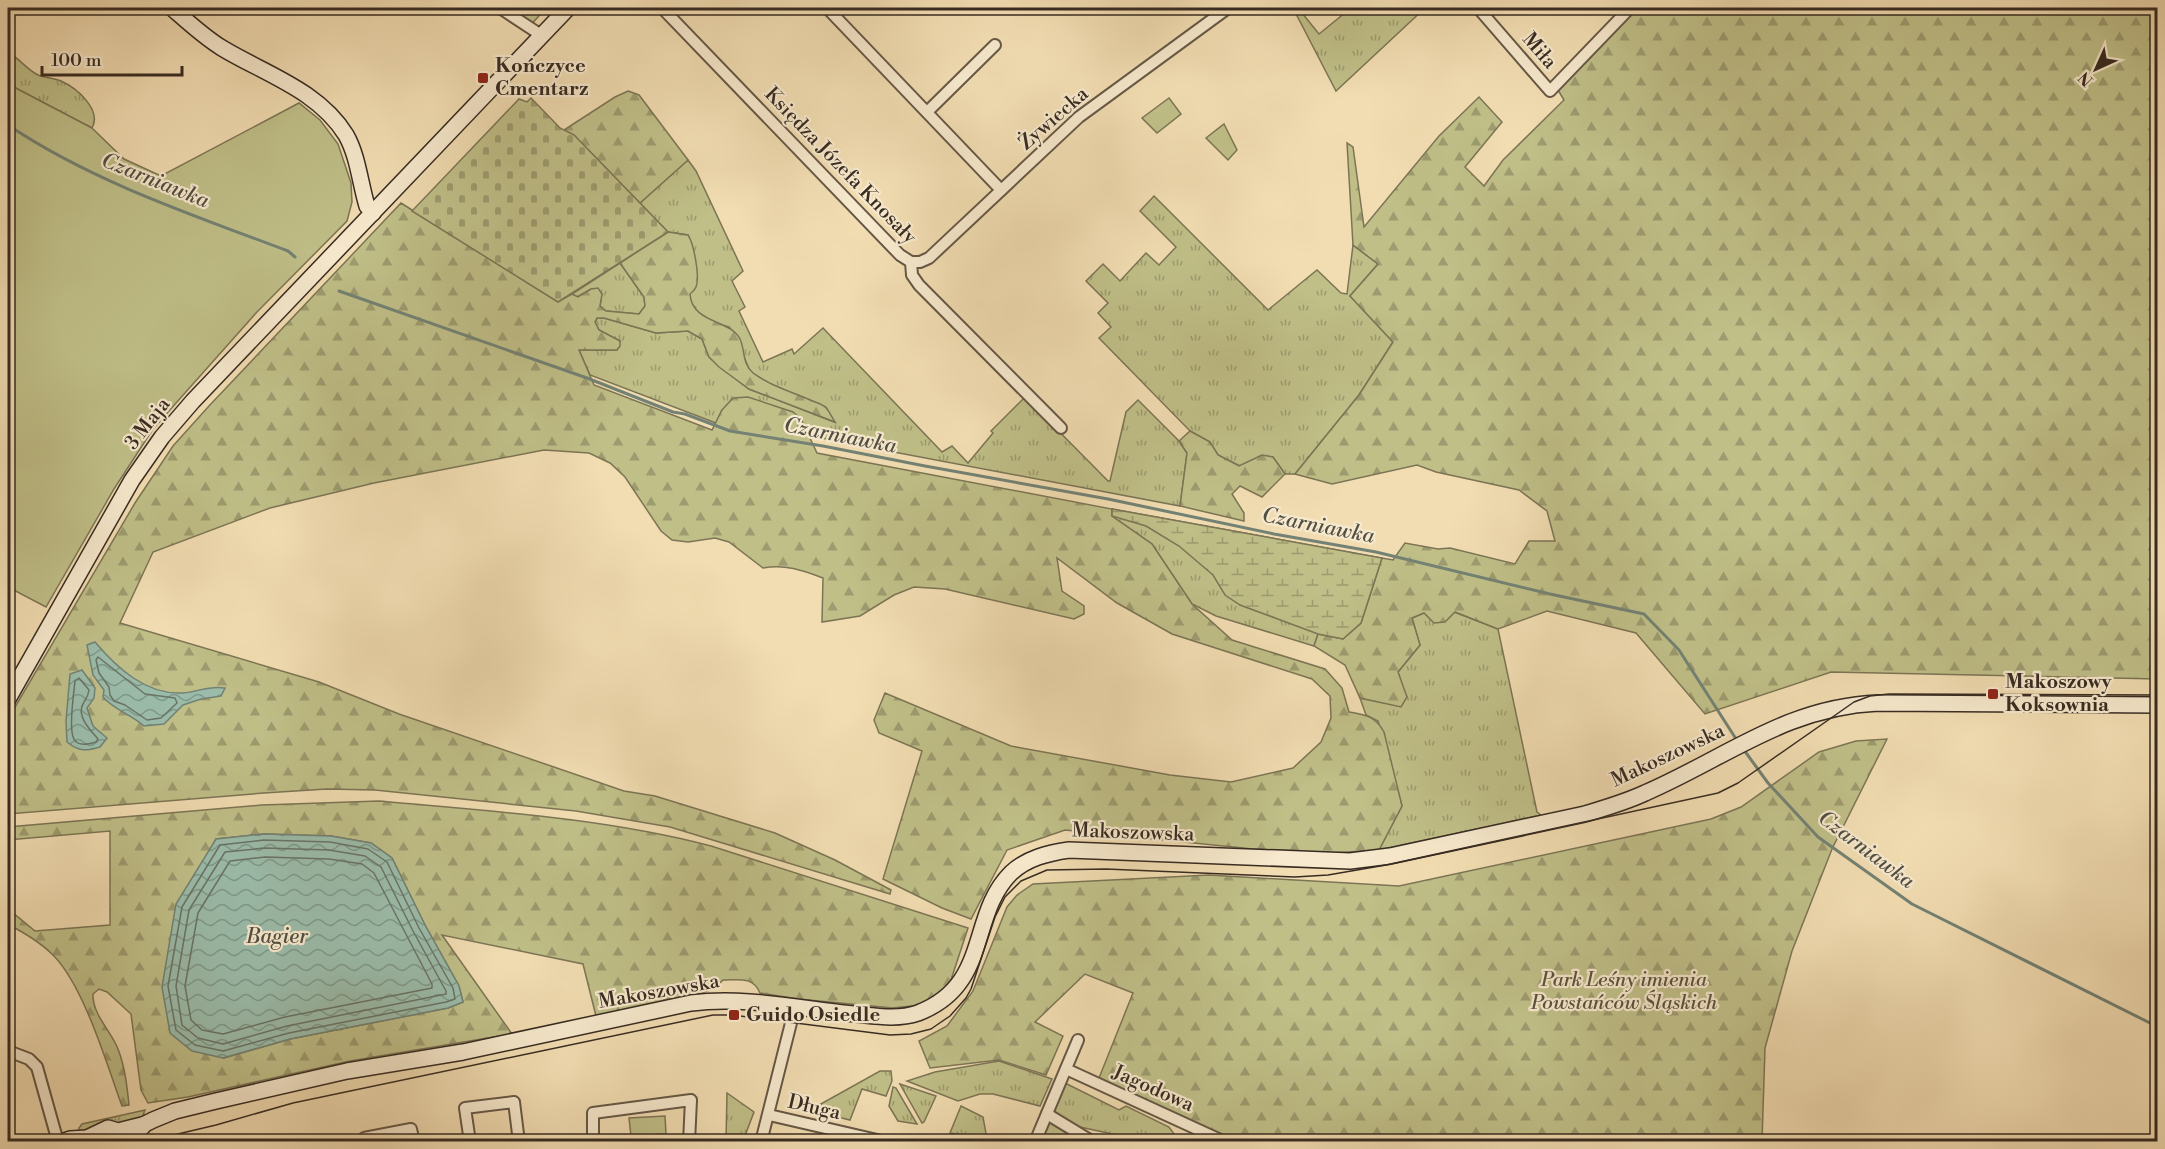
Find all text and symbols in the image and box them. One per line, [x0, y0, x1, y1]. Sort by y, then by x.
street label: Miła [1516, 28, 1562, 75]
scale bar [42, 39, 182, 77]
north arrow [2066, 39, 2126, 99]
text: 100 m [51, 49, 102, 72]
place label: Kończyce Cmentarz [495, 54, 589, 102]
text: N [2074, 67, 2098, 90]
marker: Kończyce Cmentarz [476, 71, 490, 85]
street label: Żywiecka [1013, 81, 1095, 156]
street label: Księdza Józefa Knosały [759, 82, 922, 250]
water label: Czarniawka [97, 148, 213, 215]
street label: 3 Maja [120, 392, 177, 455]
water label: Czarniawka [782, 412, 899, 460]
water label: Czarniawka [1260, 502, 1377, 550]
place label: Makoszowy Koksownia [2005, 670, 2113, 718]
marker: Makoszowy Koksownia [1986, 687, 2000, 701]
street label: Makoszowska [1607, 718, 1730, 793]
water label: Czarniawka [1813, 805, 1920, 895]
street label: Makoszowska [1071, 818, 1196, 848]
water label: Bagier [245, 924, 309, 950]
park label: Park Leśny imienia Powstańców Śląskich [1530, 968, 1718, 1016]
street label: Makoszowska [596, 969, 722, 1015]
place label: Guido Osiedle [746, 1003, 880, 1028]
marker: Guido Osiedle [727, 1008, 741, 1022]
street label: Jagodowa [1107, 1060, 1198, 1118]
street label: Długa [785, 1090, 844, 1126]

